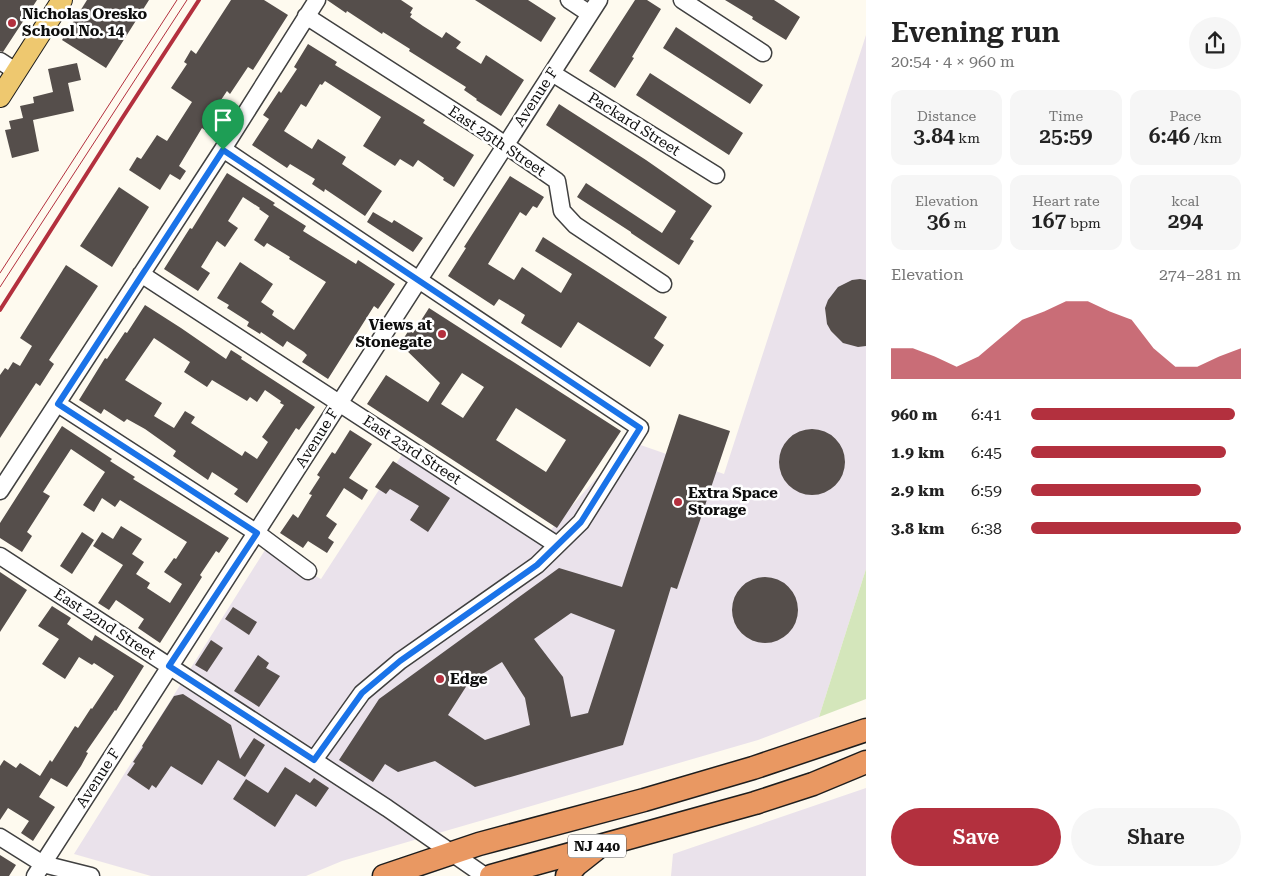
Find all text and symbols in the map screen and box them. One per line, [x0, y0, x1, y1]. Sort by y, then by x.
place label: Nicholas Oresko School No. 14 [22, 5, 147, 40]
text: Evening run [891, 16, 1060, 49]
marker: Nicholas Oresko School No. 14 [6, 17, 18, 29]
button: share [1189, 17, 1241, 69]
text: 20:54 · 4 × 960 m [891, 52, 1015, 71]
street label: Avenue F [510, 64, 562, 130]
street label: Packard Street [585, 89, 684, 160]
pin [202, 99, 244, 150]
street label: East 25th Street [445, 102, 549, 180]
icon: arrive [209, 106, 237, 134]
text: Distance [917, 108, 976, 124]
text: Time [1049, 108, 1083, 124]
text: Pace [1170, 108, 1201, 124]
text: 3.84 [913, 124, 955, 148]
text: 25:59 [1039, 124, 1093, 148]
text: 6:46 [1149, 124, 1190, 148]
text: km [955, 130, 980, 146]
text: /km [1190, 130, 1222, 146]
text: Elevation [915, 193, 978, 209]
text: Heart rate [1032, 193, 1100, 209]
text: kcal [1171, 193, 1199, 209]
text: 36 [927, 209, 950, 233]
text: 167 [1031, 209, 1066, 233]
text: 294 [1168, 209, 1203, 233]
text: m [950, 215, 967, 231]
text: bpm [1066, 215, 1101, 231]
text: Elevation [891, 265, 964, 284]
text: 274–281 m [1159, 265, 1241, 284]
place label: Views at Stonegate [356, 316, 432, 351]
marker: Views at Stonegate [436, 328, 448, 340]
street label: Avenue F [292, 405, 342, 471]
text: 960 m [891, 405, 937, 424]
text: 6:41 [971, 405, 1002, 424]
street label: East 23rd Street [359, 412, 465, 489]
text: 1.9 km [891, 443, 944, 462]
text: 6:45 [971, 443, 1002, 462]
text: 2.9 km [891, 481, 944, 500]
text: 6:59 [971, 481, 1002, 500]
place label: Extra Space Storage [688, 484, 778, 519]
marker: Extra Space Storage [672, 496, 684, 508]
text: 3.8 km [891, 519, 944, 538]
text: 6:38 [971, 519, 1002, 538]
street label: East 22nd Street [51, 585, 159, 664]
place label: Edge [450, 670, 488, 688]
marker: Edge [434, 673, 446, 685]
street label: Avenue F [72, 745, 124, 811]
button: Save [891, 808, 1061, 866]
button: Share [1071, 808, 1241, 866]
road number: NJ 440 [568, 834, 626, 858]

